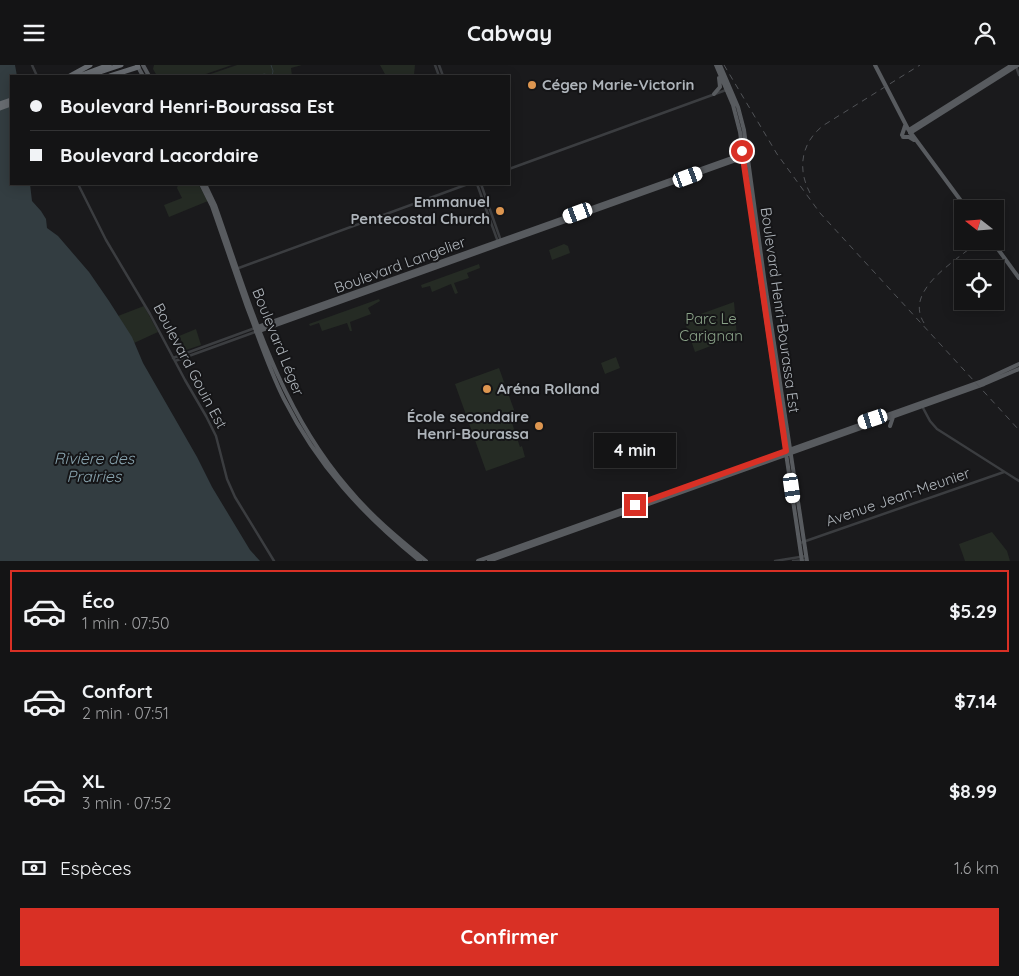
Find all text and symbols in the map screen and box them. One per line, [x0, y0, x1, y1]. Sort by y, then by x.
icon: menu [20, 19, 48, 47]
text: Cabway [467, 19, 552, 47]
icon: person [971, 19, 999, 47]
place label: Cégep Marie-Victorin [542, 75, 694, 94]
marker: Cégep Marie-Victorin [526, 79, 538, 91]
text: Boulevard Henri-Bourassa Est [60, 94, 335, 118]
route start [731, 140, 753, 162]
text: Boulevard Lacordaire [60, 143, 259, 167]
car [671, 165, 704, 189]
place label: Emmanuel Pentecostal Church [350, 192, 490, 228]
north arrow [954, 200, 1004, 250]
map controls [954, 200, 1004, 310]
car [561, 201, 594, 225]
marker: Emmanuel Pentecostal Church [494, 205, 506, 217]
street label: Boulevard Henri-Bourassa Est [757, 206, 804, 414]
street label: Boulevard Langelier [331, 232, 469, 297]
button: locate [954, 260, 1004, 310]
street label: Boulevard Léger [248, 285, 309, 399]
street label: Boulevard Gouin Est [149, 300, 232, 432]
park label: Parc Le Carignan [679, 309, 743, 345]
place label: Aréna Rolland [497, 379, 600, 398]
marker: Aréna Rolland [481, 383, 493, 395]
place label: École secondaire Henri-Bourassa [407, 407, 529, 443]
car [856, 407, 889, 431]
marker: École secondaire Henri-Bourassa [533, 420, 545, 432]
callout: 4 min [594, 433, 676, 467]
text: 4 min [614, 440, 656, 460]
water label: Rivière des Prairies [54, 448, 136, 486]
street label: Avenue Jean-Meunier [823, 463, 973, 530]
car [782, 472, 801, 504]
route end [624, 494, 646, 516]
icon: car [22, 589, 67, 634]
text: Éco [82, 589, 115, 613]
text: $5.29 [949, 599, 997, 623]
text: 1 min · 07:50 [82, 613, 170, 633]
icon: car [22, 679, 67, 724]
text: Confort [82, 679, 153, 703]
text: $7.14 [954, 689, 997, 713]
text: 2 min · 07:51 [82, 703, 169, 723]
icon: car [22, 769, 67, 814]
text: XL [82, 769, 105, 793]
text: $8.99 [949, 779, 997, 803]
text: 3 min · 07:52 [82, 793, 171, 813]
icon: cash [20, 854, 48, 882]
text: Espèces [60, 856, 131, 880]
text: 1.6 km [954, 858, 999, 878]
button: Confirmer [20, 908, 999, 966]

